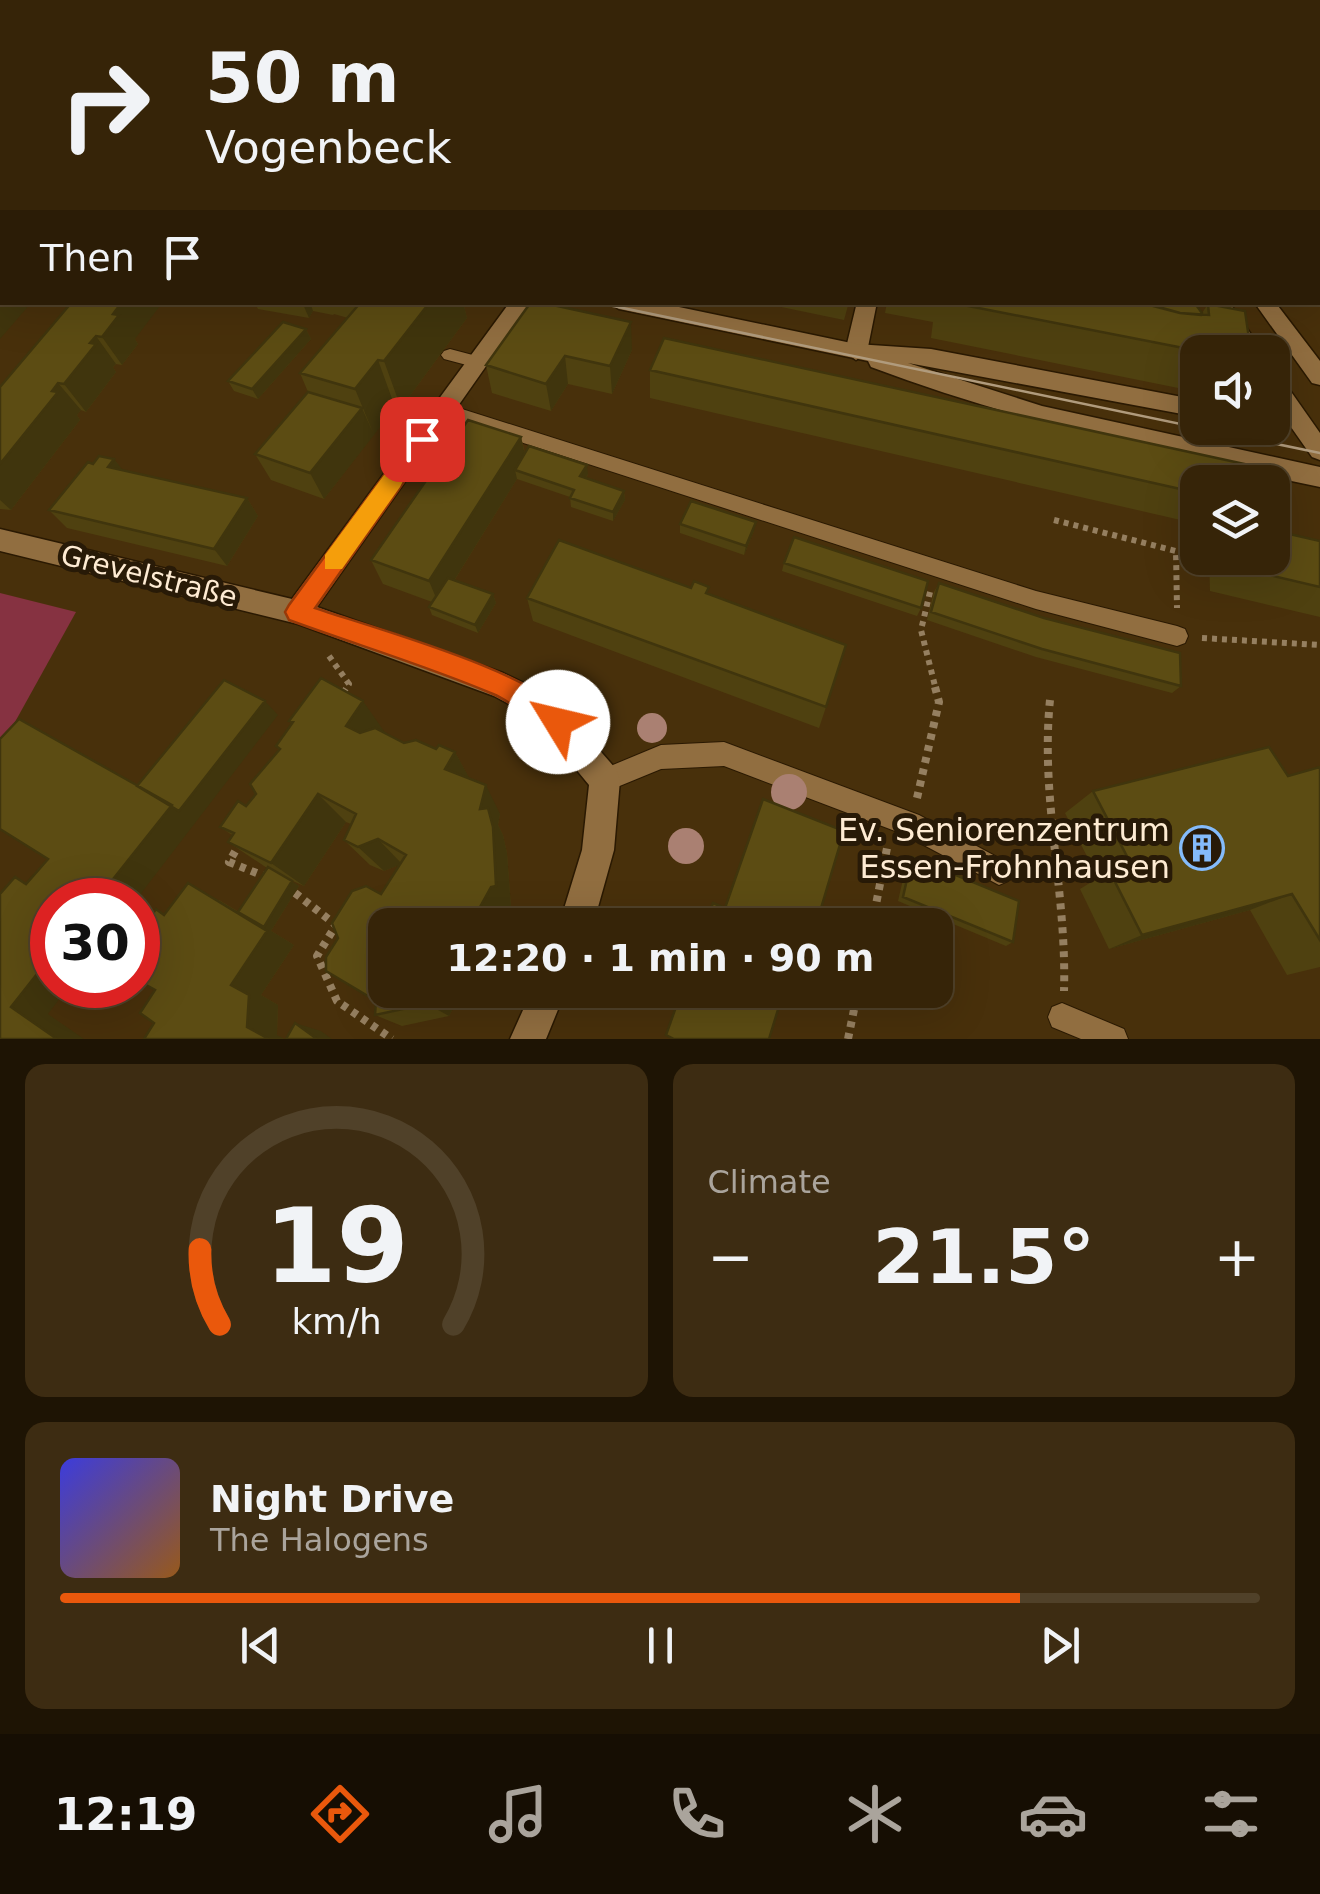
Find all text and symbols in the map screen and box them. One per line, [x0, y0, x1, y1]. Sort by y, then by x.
text: 50 m [205, 37, 400, 119]
icon: right [40, 40, 170, 170]
text: Vogenbeck [205, 121, 452, 174]
icon: arrive [155, 230, 210, 285]
text: Then [40, 236, 135, 280]
map controls [1180, 335, 1290, 575]
button: sound [1180, 335, 1290, 445]
pin [380, 397, 465, 482]
icon: arrive [395, 412, 450, 467]
button: layers [1180, 465, 1290, 575]
street label: Grevelstraße [57, 538, 241, 614]
position arrow [506, 670, 610, 774]
place label: Ev. Seniorenzentrum Essen-Frohnhausen [838, 811, 1170, 886]
building icon: Ev. Seniorenzentrum Essen-Frohnhausen [1179, 825, 1225, 871]
speed limit sign: 30 [30, 878, 160, 1008]
text: 12:20 · 1 min · 90 m [447, 936, 874, 980]
text: Climate [708, 1163, 831, 1201]
text: 19 [264, 1185, 409, 1307]
text: 21.5° [872, 1213, 1095, 1301]
text: − [708, 1225, 754, 1289]
text: + [1214, 1225, 1260, 1289]
text: km/h [291, 1301, 381, 1342]
text: Night Drive [210, 1477, 454, 1521]
text: The Halogens [210, 1521, 429, 1559]
icon: previous [233, 1618, 288, 1673]
icon: pause [633, 1618, 688, 1673]
icon: next [1033, 1618, 1088, 1673]
icon: directions [305, 1779, 375, 1849]
icon: music [483, 1779, 553, 1849]
icon: phone [662, 1779, 732, 1849]
icon: climate [840, 1779, 910, 1849]
icon: car [1018, 1779, 1088, 1849]
icon: filters [1196, 1779, 1266, 1849]
text: 12:19 [54, 1788, 197, 1841]

